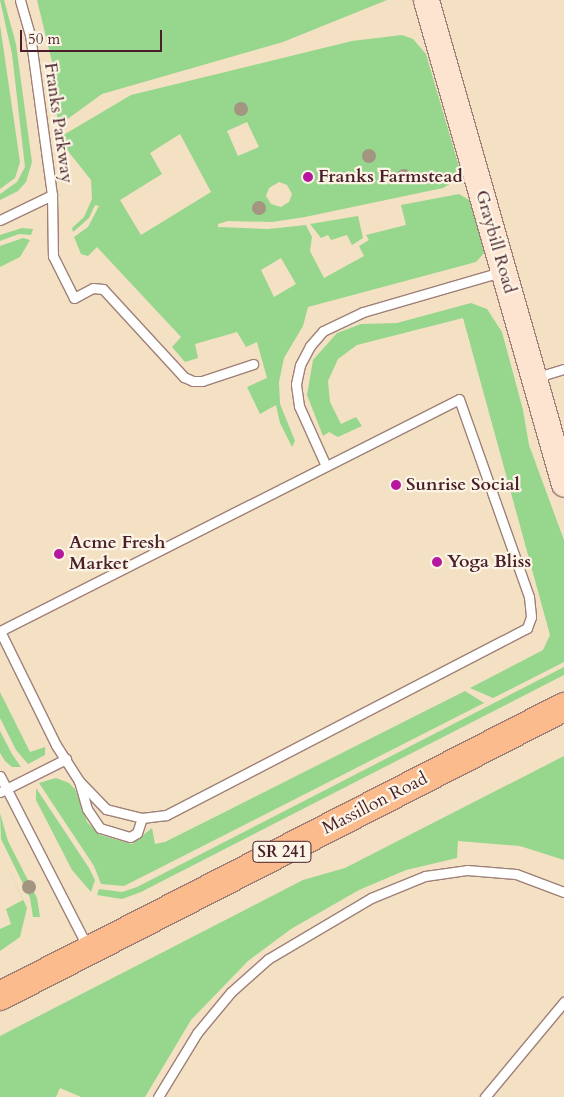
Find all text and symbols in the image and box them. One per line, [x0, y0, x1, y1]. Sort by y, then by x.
scale bar [22, 20, 165, 52]
text: 50 m [28, 29, 60, 49]
street label: Franks Parkway [39, 61, 77, 185]
place label: Franks Farmstead [318, 166, 463, 188]
marker: Franks Farmstead [302, 171, 314, 183]
street label: Graybill Road [470, 188, 520, 296]
place label: Sunrise Social [406, 474, 520, 496]
marker: Sunrise Social [390, 479, 402, 491]
place label: Acme Fresh Market [69, 533, 165, 576]
marker: Acme Fresh Market [53, 548, 65, 560]
place label: Yoga Bliss [447, 551, 531, 573]
marker: Yoga Bliss [431, 556, 443, 568]
street label: Massillon Road [319, 768, 431, 840]
road number: SR 241 [252, 839, 312, 866]

